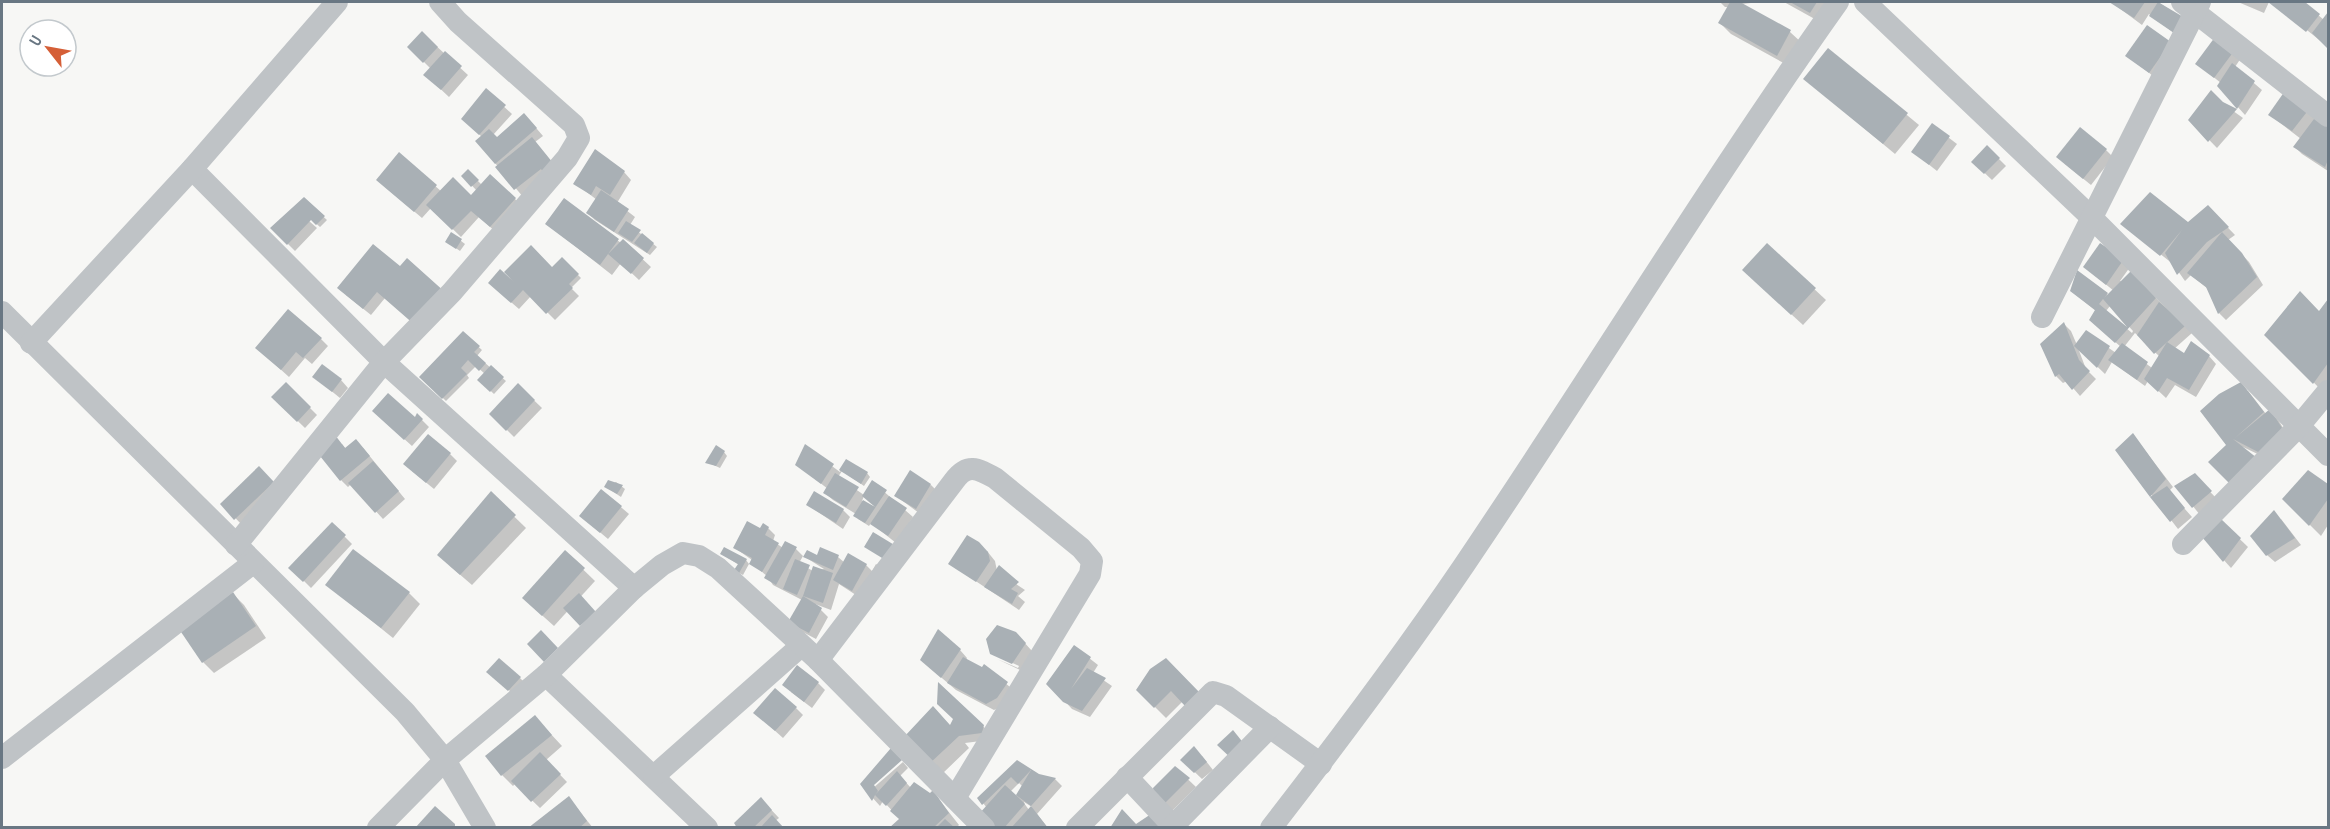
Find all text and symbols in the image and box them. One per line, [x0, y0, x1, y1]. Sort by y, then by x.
north arrow [18, 18, 78, 78]
text: U [24, 32, 46, 49]

